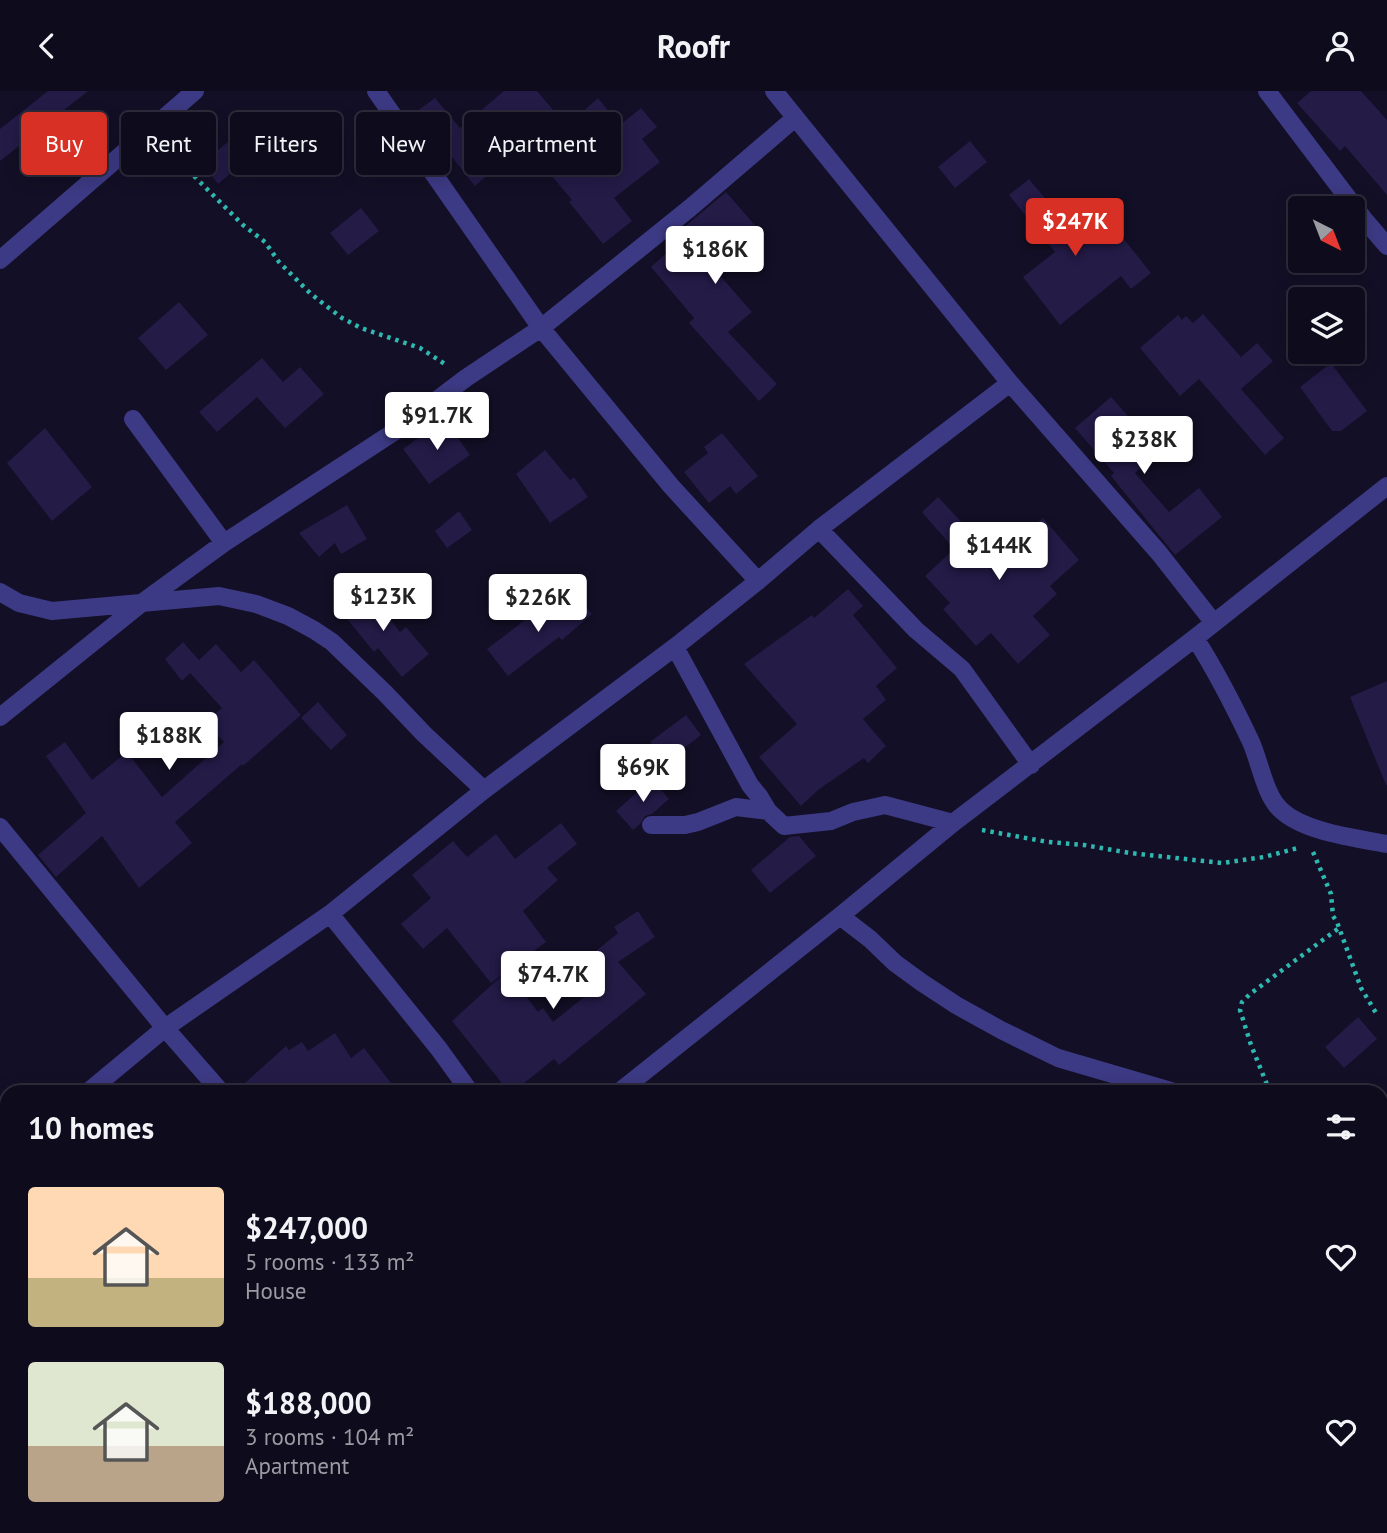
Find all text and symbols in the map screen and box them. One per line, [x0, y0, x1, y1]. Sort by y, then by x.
text: Roofr [657, 25, 730, 67]
icon: back [28, 27, 66, 65]
icon: person [1321, 27, 1359, 65]
chip: Buy [21, 112, 107, 175]
chip: Rent [121, 112, 216, 175]
chip: Filters [230, 112, 342, 175]
chip: New [356, 112, 450, 175]
chip: Apartment [464, 112, 621, 175]
north arrow [1288, 196, 1365, 273]
map controls [1288, 196, 1365, 364]
pin: $247K [1026, 199, 1124, 258]
text: $247K [1042, 206, 1108, 235]
pin: $186K [666, 227, 764, 286]
text: $186K [682, 234, 748, 263]
button: layers [1288, 287, 1365, 364]
pin: $91.7K [380, 393, 494, 452]
text: $91.7K [401, 400, 473, 429]
pin: $238K [1095, 417, 1193, 476]
text: $238K [1111, 424, 1177, 453]
pin: $144K [950, 523, 1048, 582]
text: $144K [966, 530, 1032, 559]
pin: $123K [334, 573, 432, 633]
pin: $226K [489, 575, 587, 634]
text: $123K [350, 581, 416, 610]
text: $226K [505, 582, 571, 611]
pin: $188K [120, 713, 218, 772]
text: $188K [136, 720, 202, 749]
pin: $69K [602, 745, 684, 804]
text: $69K [616, 752, 670, 781]
pin: $74.7K [496, 951, 610, 1011]
text: $74.7K [517, 959, 589, 988]
text: 10 homes [28, 1108, 154, 1147]
icon: filters [1322, 1108, 1360, 1146]
text: $247,000 [245, 1208, 368, 1247]
icon: home [84, 1215, 168, 1299]
icon: heart [1322, 1238, 1360, 1276]
text: 5 rooms · 133 m² [245, 1247, 414, 1276]
text: House [245, 1276, 307, 1305]
text: $188,000 [245, 1383, 372, 1422]
icon: home [84, 1390, 168, 1474]
icon: heart [1322, 1413, 1360, 1451]
text: 3 rooms · 104 m² [245, 1422, 414, 1451]
text: Apartment [245, 1451, 349, 1480]

